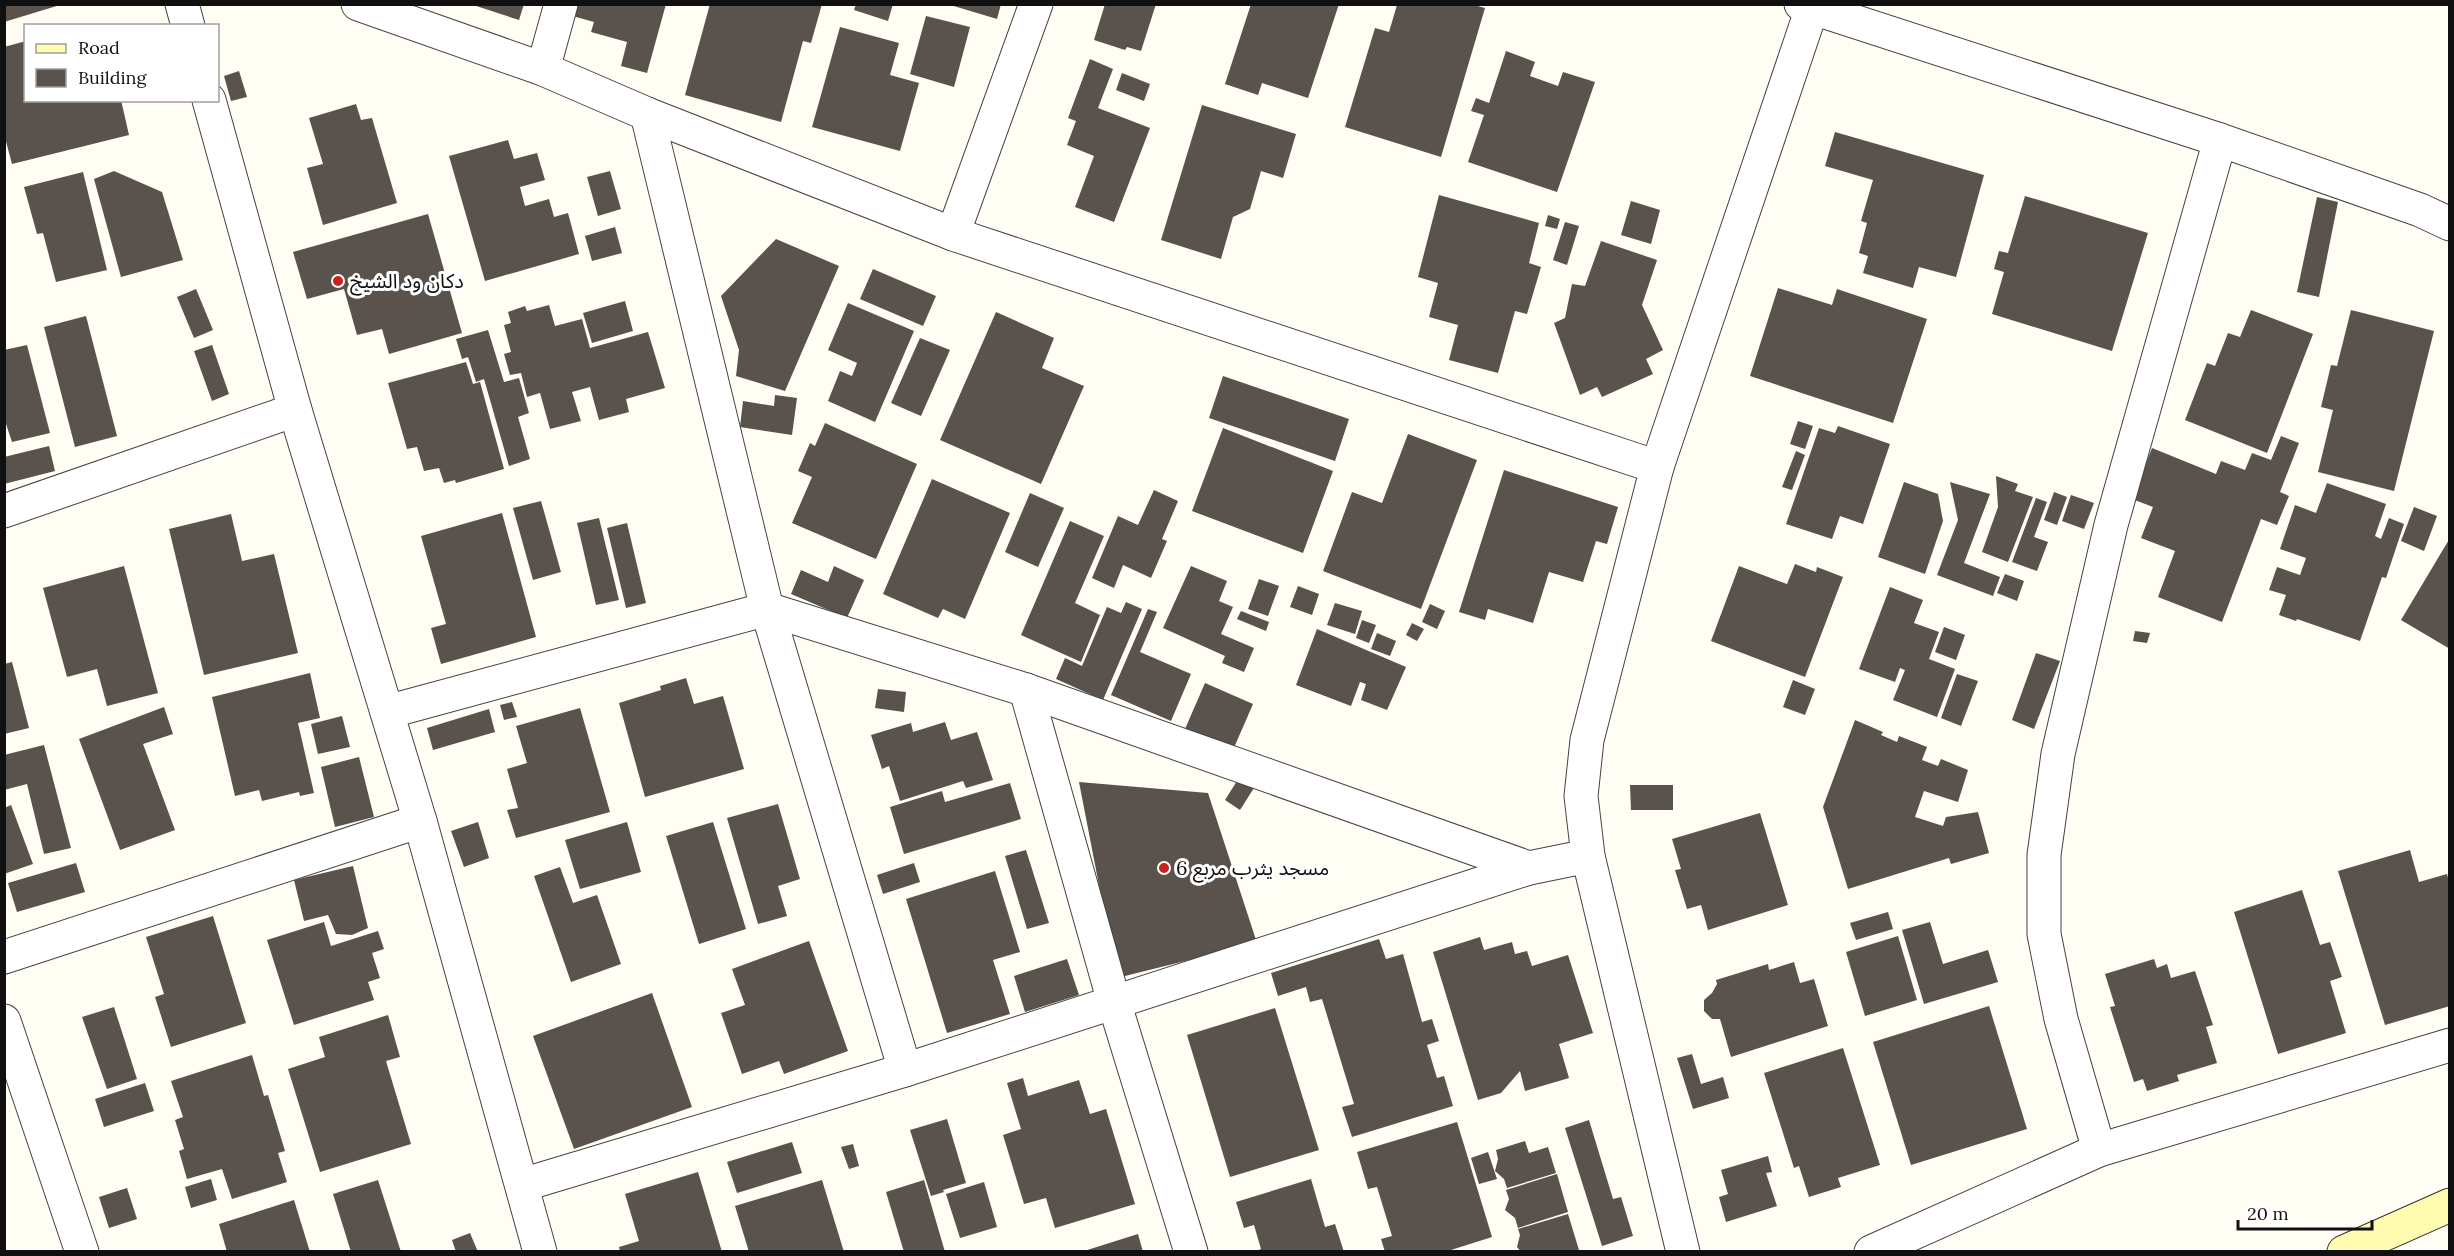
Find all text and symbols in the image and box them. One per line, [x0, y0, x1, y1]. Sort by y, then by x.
legend [24, 24, 219, 102]
text: Road [78, 36, 120, 59]
text: Building [78, 66, 148, 89]
place label: دكان ود الشيخ [350, 268, 464, 296]
marker: دكان ود الشيخ [331, 274, 345, 288]
place label: مسجد يثرب مربع 6 [1176, 855, 1329, 883]
marker: مسجد يثرب مربع 6 [1157, 861, 1171, 875]
scale bar [2238, 1193, 2372, 1231]
text: 20 m [2247, 1202, 2289, 1225]

